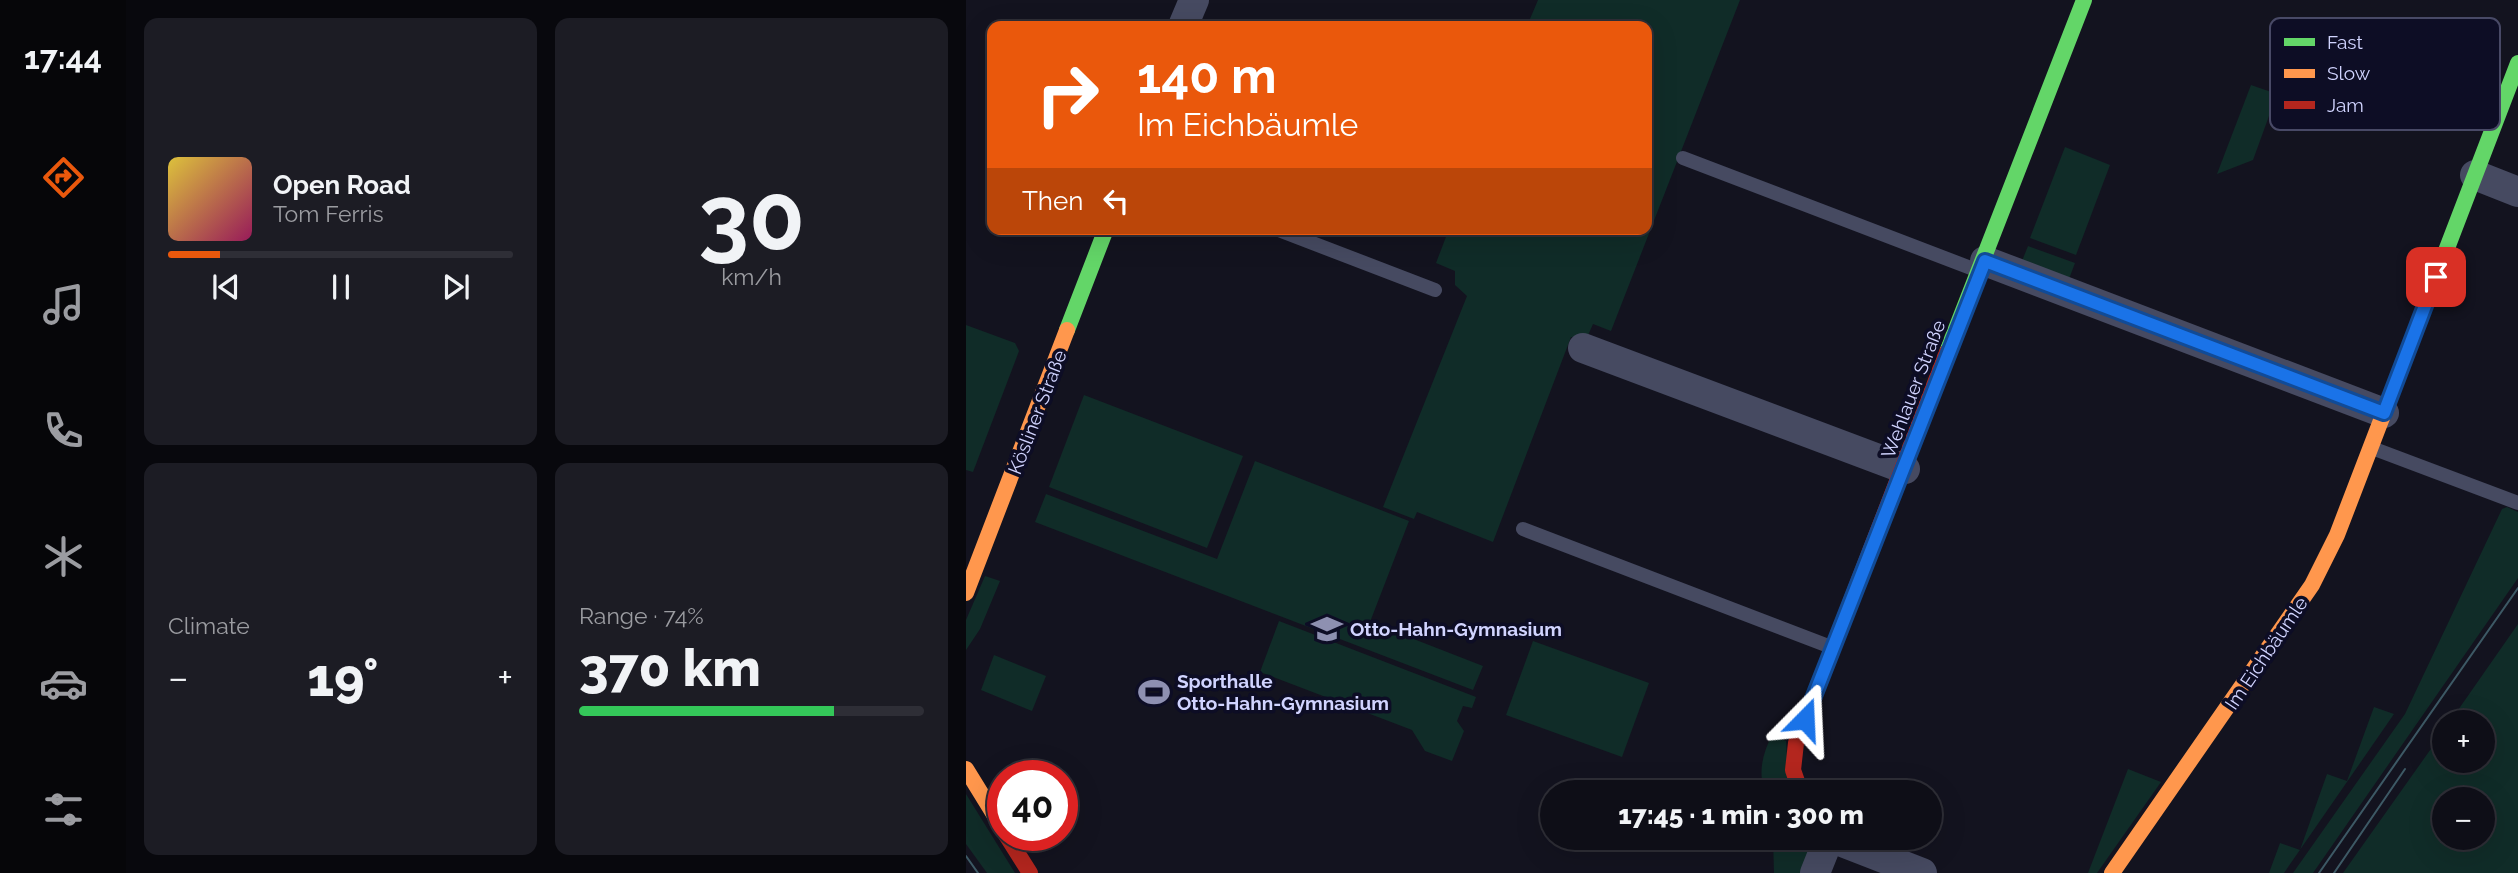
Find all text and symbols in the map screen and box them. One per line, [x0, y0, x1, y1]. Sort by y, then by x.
legend [2270, 18, 2500, 130]
text: Fast [2327, 31, 2363, 53]
text: 17:44 [24, 39, 102, 76]
text: 140 m [1137, 47, 1277, 104]
icon: right [1022, 49, 1113, 140]
text: Slow [2327, 62, 2371, 84]
text: Jam [2327, 94, 2364, 116]
text: Im Eichbäumle [1137, 106, 1358, 143]
icon: directions [39, 153, 88, 202]
text: 30 [698, 164, 805, 271]
text: Open Road [273, 170, 411, 200]
icon: left [1097, 182, 1135, 220]
text: Then [1022, 186, 1083, 216]
text: Tom Ferris [273, 200, 384, 227]
pin [2406, 247, 2466, 307]
icon: arrive [2417, 258, 2455, 296]
text: km/h [721, 263, 782, 290]
icon: previous [207, 268, 245, 306]
icon: pause [322, 268, 360, 306]
icon: next [437, 268, 475, 306]
icon: music [39, 280, 88, 329]
street label: Wehlauer Straße [1877, 317, 1949, 461]
street label: Kösliner Straße [1003, 347, 1071, 477]
icon: phone [39, 406, 88, 455]
icon: climate [39, 532, 88, 581]
street label: Im Eichbäumle [2220, 592, 2312, 714]
text: Range · 74% [579, 602, 704, 629]
text: Climate [168, 612, 250, 639]
school or university icon: Otto-Hahn-Gymnasium [1310, 612, 1344, 646]
place label: Otto-Hahn-Gymnasium [1350, 618, 1562, 640]
text: 370 km [579, 637, 761, 698]
text: 19° [307, 647, 379, 708]
text: − [168, 655, 188, 700]
text: + [497, 655, 513, 700]
icon: car [39, 659, 88, 708]
place label: Sporthalle Otto-Hahn-Gymnasium [1177, 670, 1389, 714]
sports icon: Sporthalle Otto-Hahn-Gymnasium [1137, 675, 1171, 709]
position arrow [1768, 682, 1842, 756]
map controls [2432, 710, 2495, 850]
button: + [2432, 710, 2495, 773]
speed limit sign: 40 [987, 760, 1078, 851]
icon: filters [39, 785, 88, 834]
button: − [2432, 787, 2495, 850]
text: 17:45 · 1 min · 300 m [1618, 800, 1864, 830]

